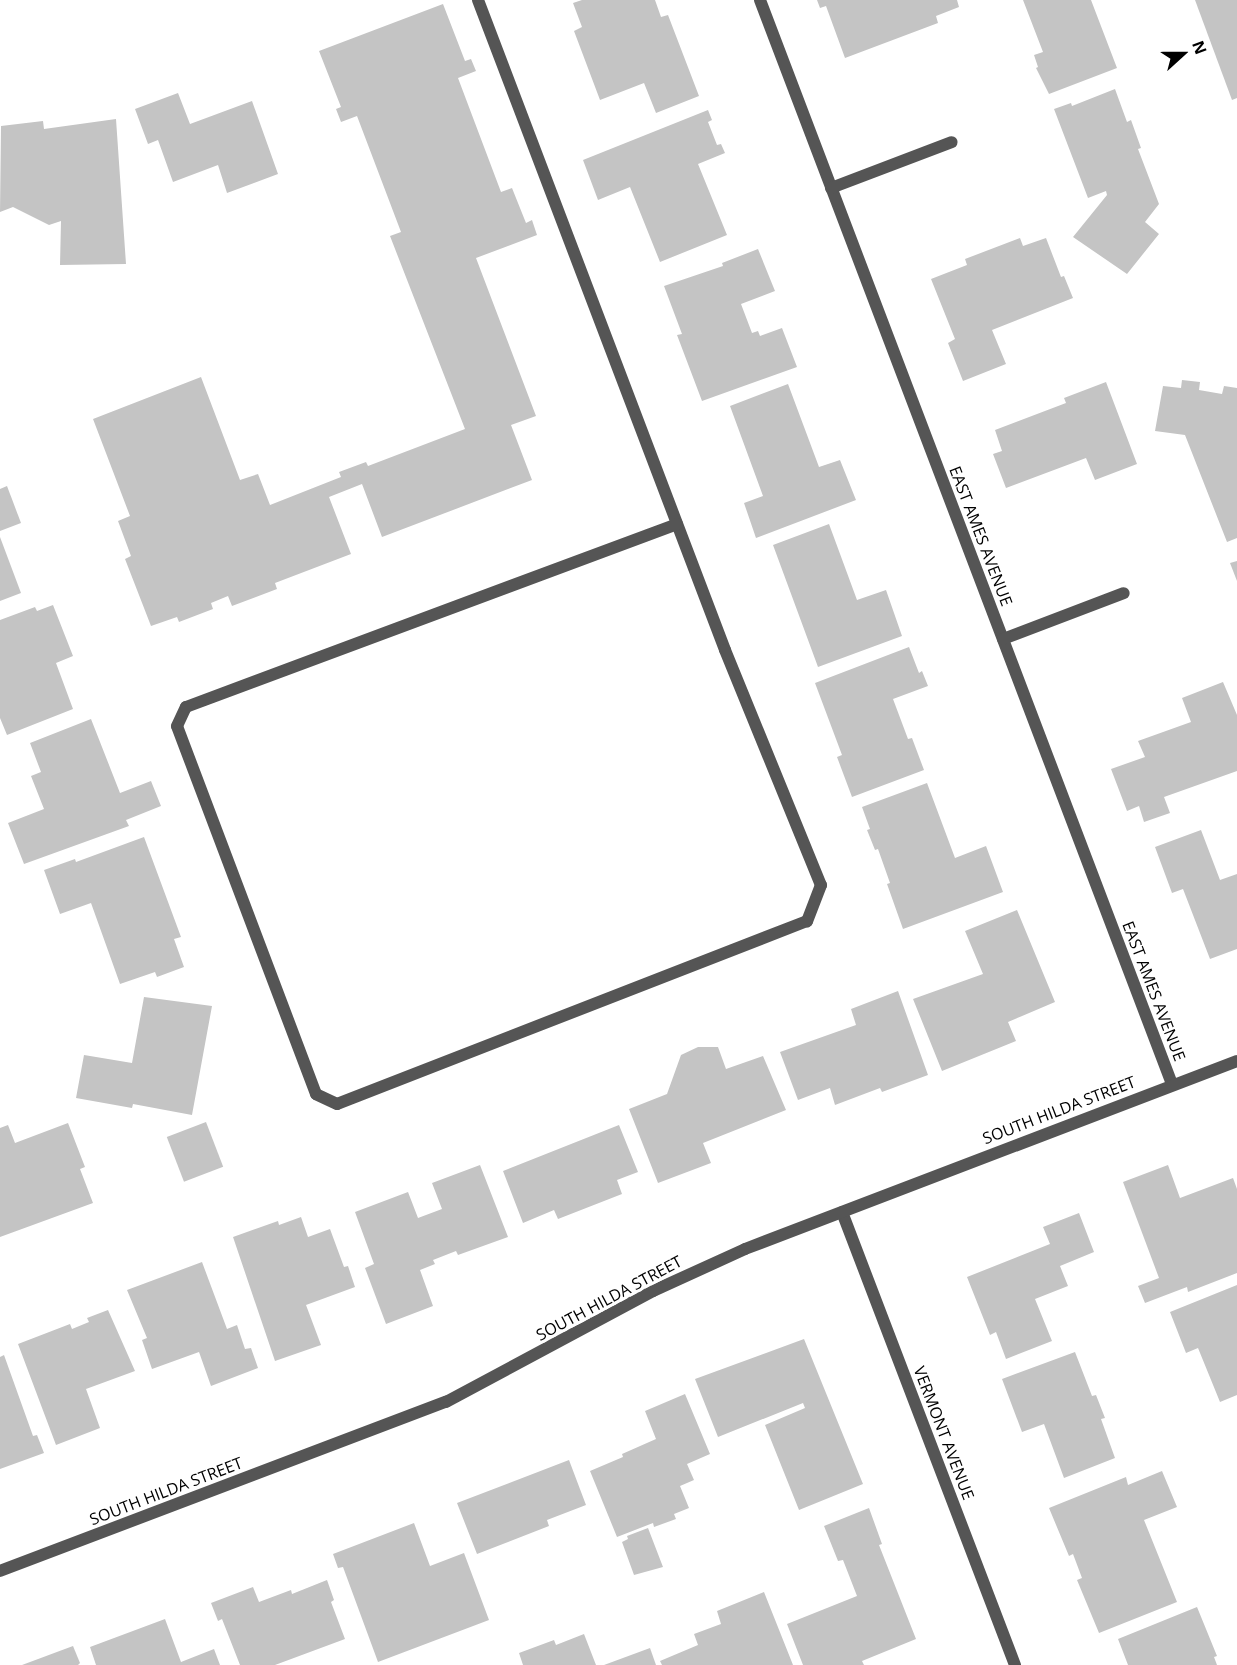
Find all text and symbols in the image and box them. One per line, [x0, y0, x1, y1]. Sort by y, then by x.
north arrow [1153, 24, 1213, 84]
text: N [1187, 38, 1212, 58]
street label: EAST AMES AVENUE [945, 463, 1017, 609]
street label: EAST AMES AVENUE [1118, 918, 1190, 1064]
street label: SOUTH HILDA STREET [980, 1072, 1138, 1148]
street label: SOUTH HILDA STREET [533, 1251, 685, 1345]
street label: VERMONT AVENUE [910, 1364, 978, 1502]
street label: SOUTH HILDA STREET [87, 1453, 245, 1529]

